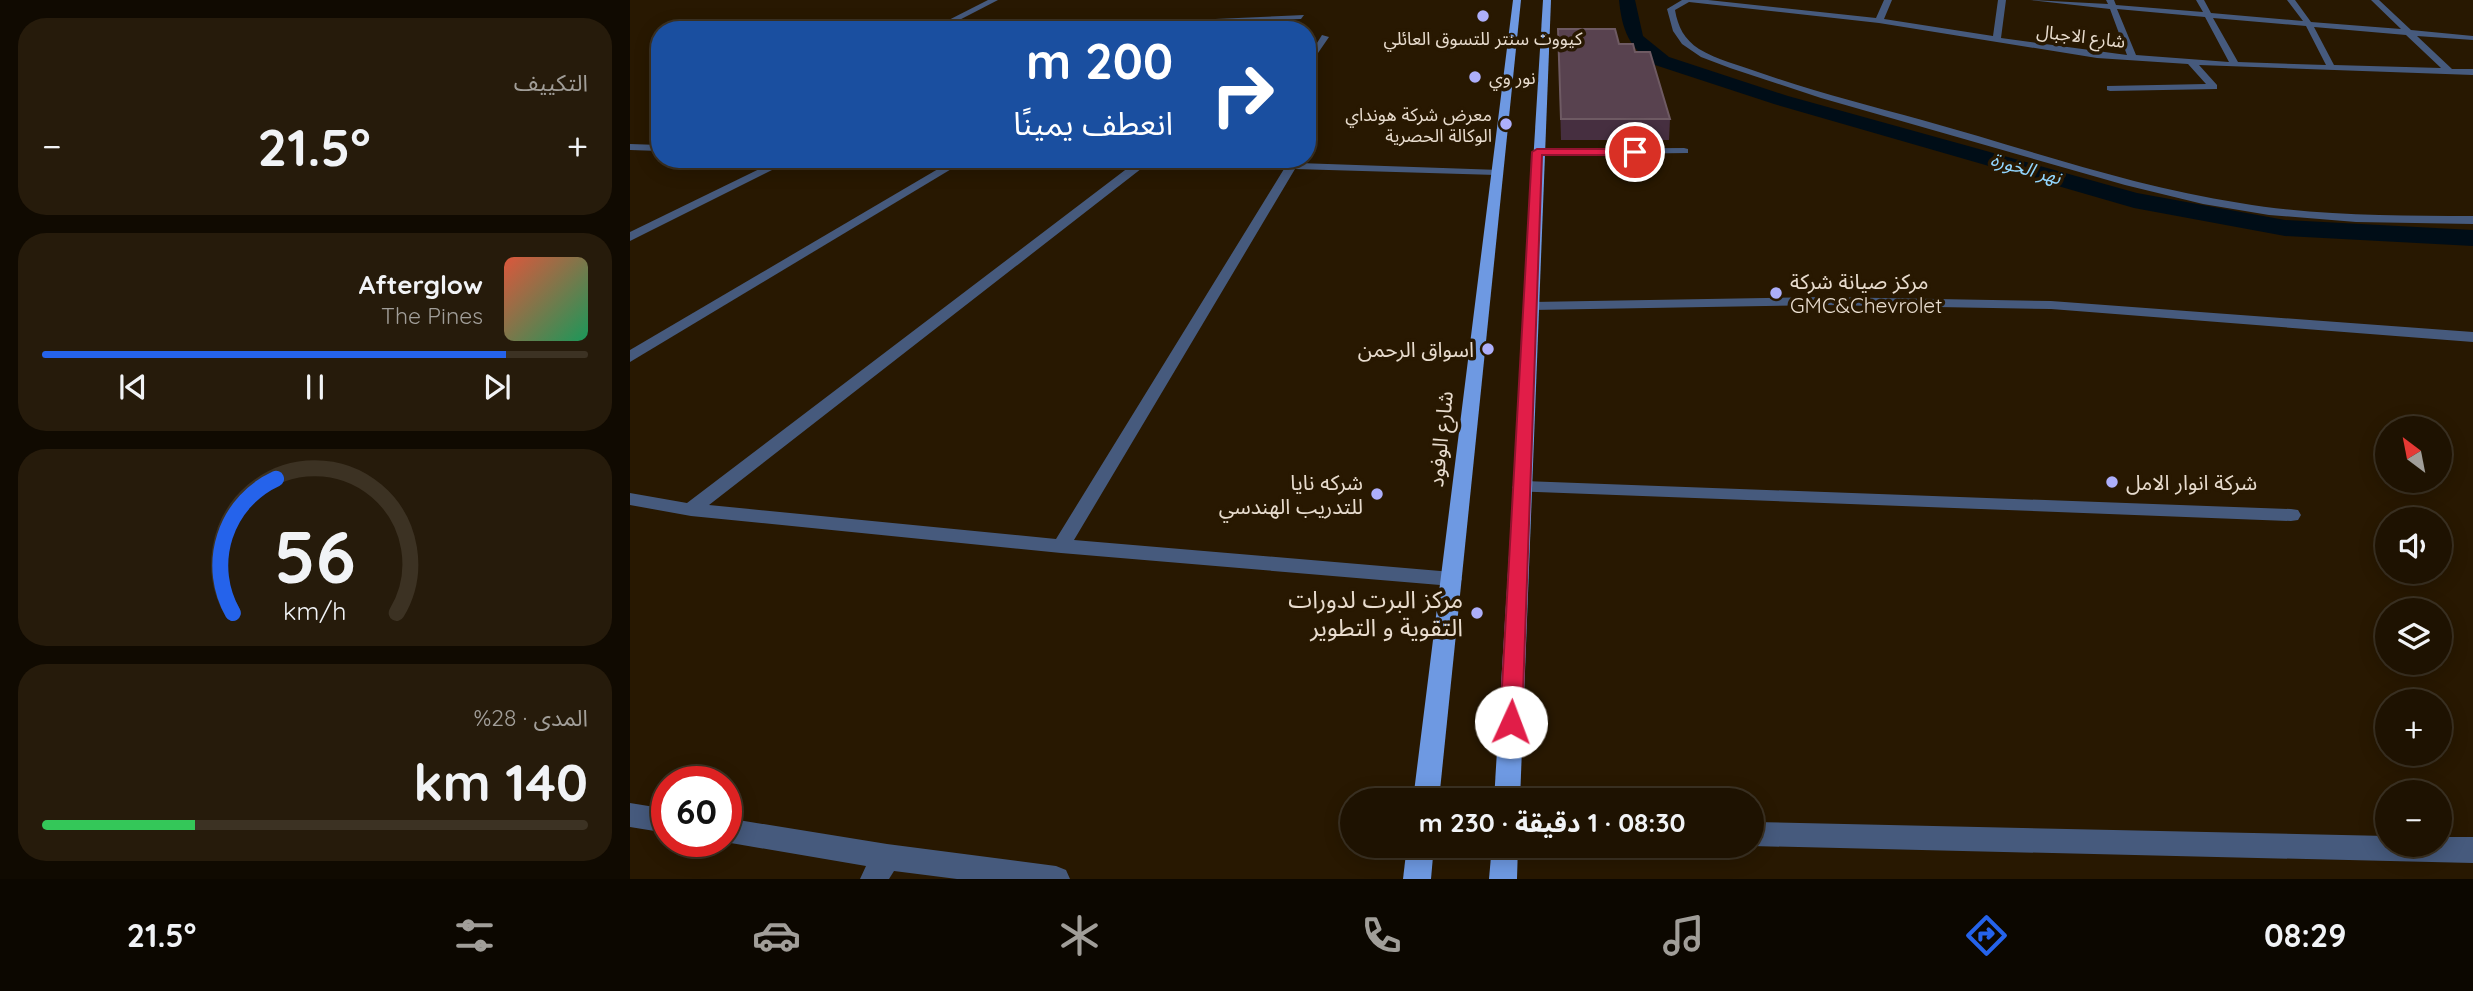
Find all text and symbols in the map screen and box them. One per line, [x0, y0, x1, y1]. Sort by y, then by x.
marker: كيووت سنتر للتسوق العائلي [1475, 8, 1491, 24]
street label: شارع الاجبال [2035, 19, 2127, 56]
place label: كيووت سنتر للتسوق العائلي [1383, 27, 1583, 52]
text: 200 m [1026, 30, 1173, 91]
icon: right [1197, 49, 1288, 140]
place label: نور وي [1489, 66, 1536, 91]
text: التكييف [514, 68, 588, 97]
marker: نور وي [1467, 69, 1483, 85]
text: انعطف يمينًا [1013, 103, 1173, 143]
place label: معرض شركة هونداي الوكالة الحصرية [1345, 103, 1492, 147]
text: 21.5° [258, 114, 371, 179]
marker: معرض شركة هونداي الوكالة الحصرية [1498, 116, 1514, 132]
text: − [42, 122, 62, 170]
text: + [567, 122, 588, 170]
pin [1605, 122, 1665, 182]
icon: arrive [1616, 133, 1654, 171]
water label: نهر الخورة [1988, 147, 2066, 190]
text: Afterglow [359, 268, 483, 301]
place label: مركز صيانة شركة GMC&Chevrolet [1790, 268, 1942, 318]
marker: مركز صيانة شركة GMC&Chevrolet [1768, 285, 1784, 301]
text: The Pines [381, 301, 483, 330]
place label: اسواق الرحمن [1358, 336, 1474, 362]
marker: اسواق الرحمن [1480, 341, 1496, 357]
icon: previous [114, 368, 152, 406]
icon: pause [296, 368, 334, 406]
icon: next [478, 368, 516, 406]
street label: شارع الوفود [1422, 390, 1461, 489]
north arrow [2375, 416, 2452, 494]
map controls [2375, 416, 2452, 857]
place label: شركه نايا للتدريب الهندسي [1219, 469, 1363, 523]
place label: شركة انوار الامل [2126, 469, 2257, 495]
marker: شركة انوار الامل [2104, 474, 2120, 490]
marker: شركه نايا للتدريب الهندسي [1369, 486, 1385, 502]
button: sound [2375, 507, 2452, 584]
text: 56 [274, 511, 356, 602]
place label: مركز البرت لدورات التقوية و التطوير [1288, 584, 1463, 642]
text: km/h [283, 595, 347, 626]
button: layers [2375, 598, 2452, 675]
marker: مركز البرت لدورات التقوية و التطوير [1469, 605, 1485, 621]
position arrow [1474, 685, 1548, 759]
button: + [2375, 689, 2452, 766]
text: المدى · 28% [473, 703, 588, 732]
text: 140 km [413, 749, 588, 814]
speed limit sign: 60 [651, 766, 742, 857]
button: − [2375, 780, 2452, 857]
text: 08:30 · 1 دقيقة · 230 m [1419, 806, 1685, 839]
icon: filters [450, 911, 499, 960]
icon: car [752, 911, 801, 960]
icon: climate [1055, 911, 1104, 960]
icon: phone [1357, 911, 1406, 960]
icon: music [1659, 911, 1708, 960]
icon: directions [1962, 911, 2011, 960]
text: 21.5° [127, 915, 196, 955]
text: 08:29 [2264, 915, 2346, 955]

